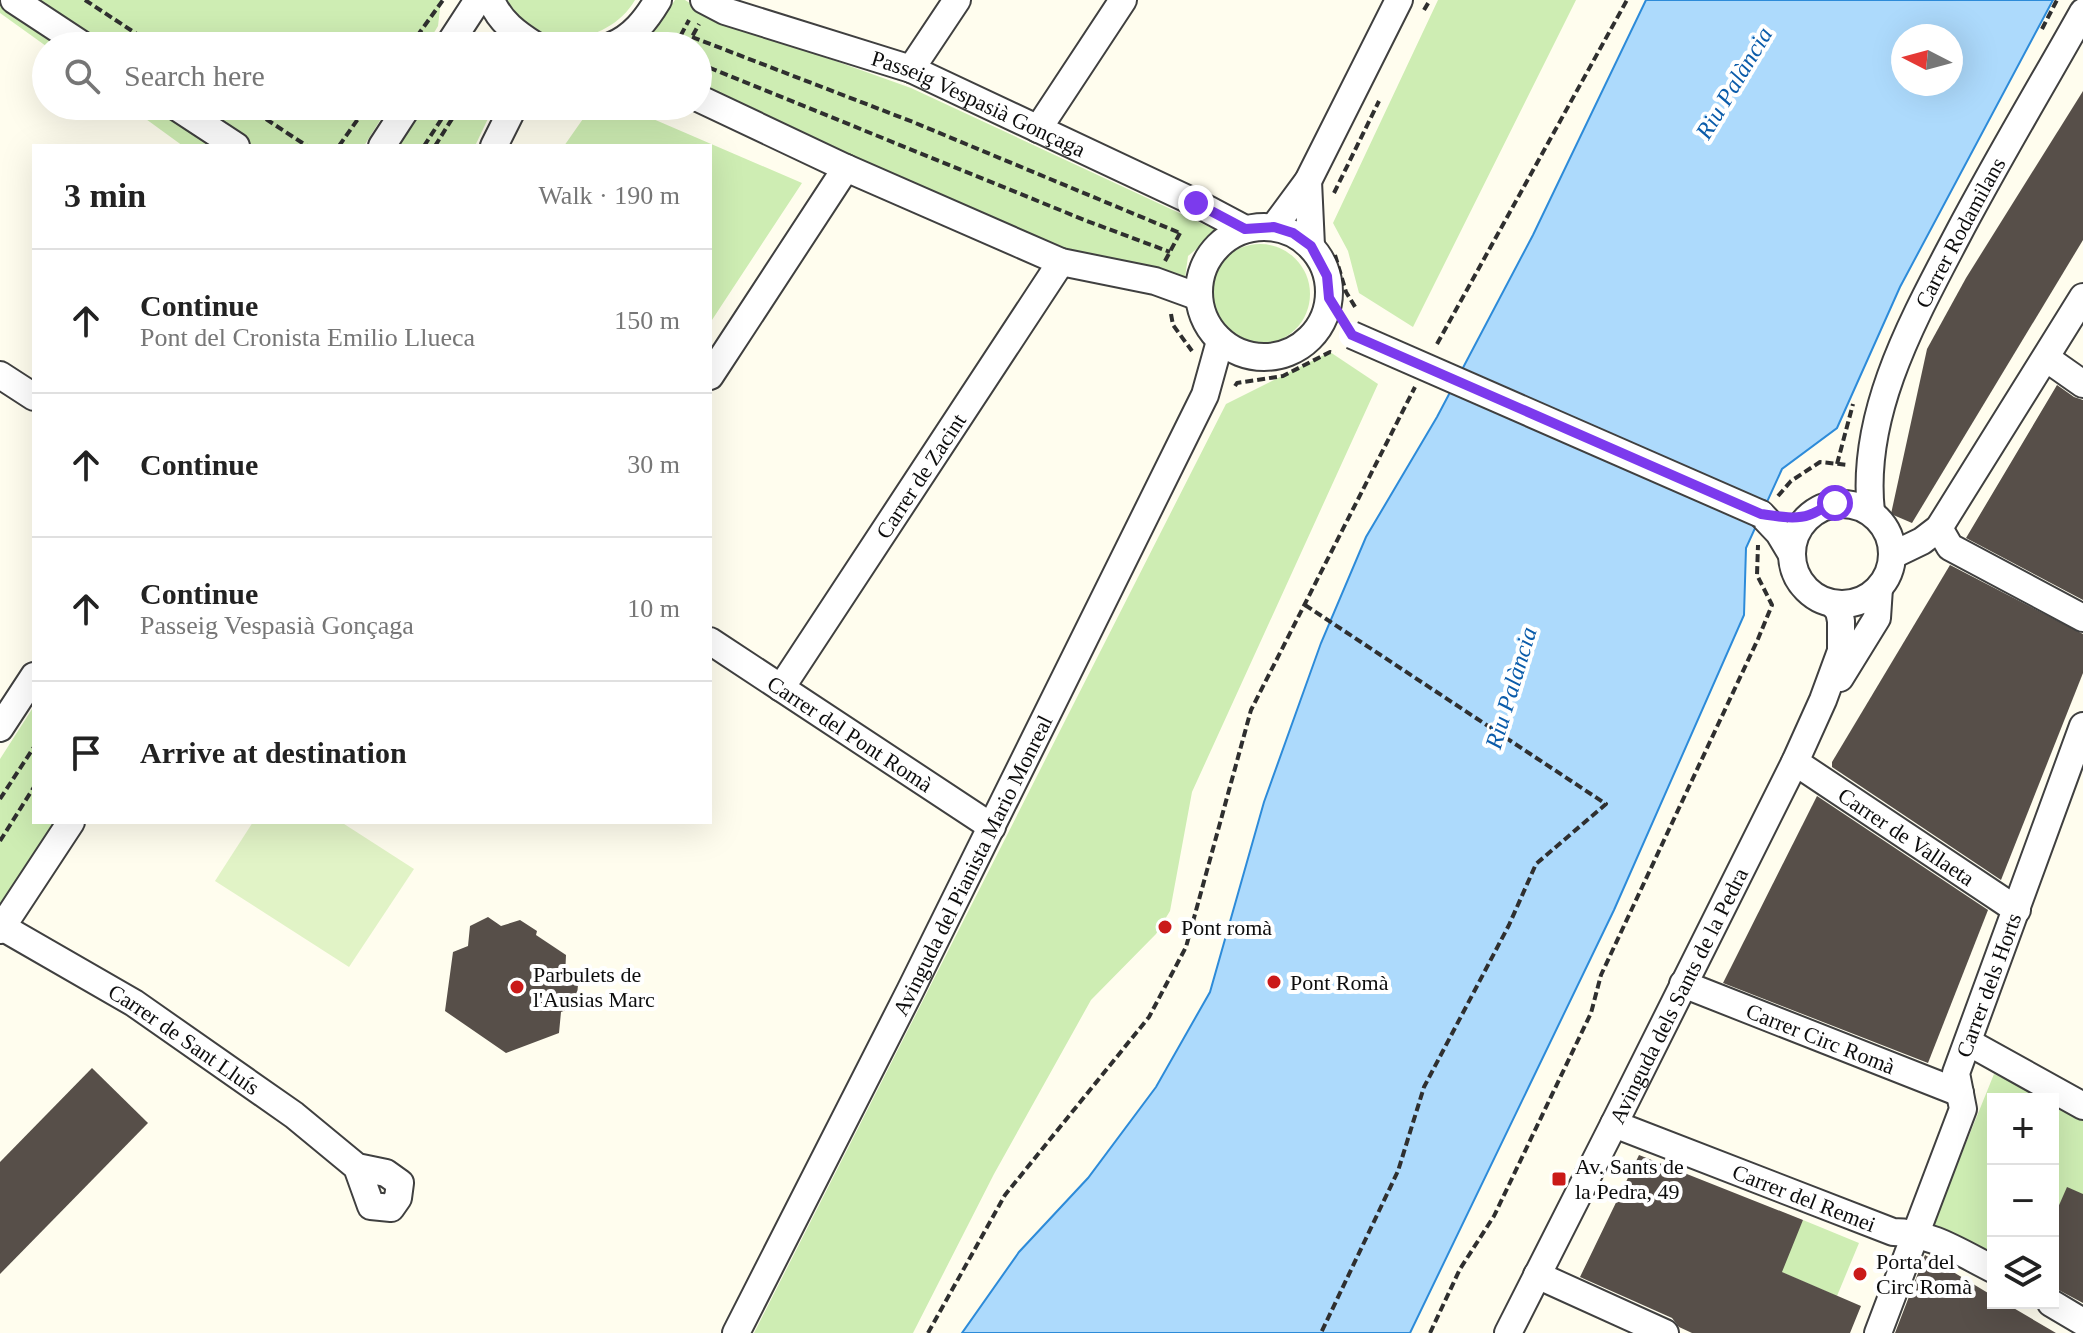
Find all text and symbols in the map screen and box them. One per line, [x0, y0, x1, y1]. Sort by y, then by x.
water label: Riu Palància [1690, 22, 1778, 145]
north arrow [1891, 24, 1963, 96]
search box [32, 32, 712, 120]
street label: Passeig Vespasià Gonçaga [869, 46, 1090, 162]
icon: search [60, 54, 104, 98]
text: Search here [124, 59, 265, 92]
street label: Carrer Rodamilans [1910, 153, 2010, 312]
text: 3 min [64, 177, 146, 214]
text: Walk · 190 m [538, 181, 680, 210]
route end [1178, 185, 1214, 221]
text: Continue [140, 289, 258, 322]
icon: ahead [64, 299, 108, 343]
text: 150 m [614, 306, 680, 335]
text: Pont del Cronista Emilio Llueca [140, 323, 475, 352]
street label: Carrer de Zacint [871, 409, 971, 543]
icon: ahead [64, 443, 108, 487]
text: Continue [140, 448, 258, 481]
text: 30 m [627, 450, 680, 479]
route start [1817, 485, 1853, 521]
text: Continue [140, 577, 258, 610]
icon: ahead [64, 587, 108, 631]
text: 10 m [627, 594, 680, 623]
text: Passeig Vespasià Gonçaga [140, 611, 414, 640]
water label: Riu Palància [1480, 624, 1542, 753]
street label: Carrer del Pont Romà [763, 670, 937, 797]
street label: Avinguda del Pianista Mario Monreal [888, 711, 1058, 1020]
icon: arrive [64, 731, 108, 775]
text: Arrive at destination [140, 736, 407, 769]
street label: Carrer de Vallaeta [1833, 782, 1979, 891]
street label: Avinguda dels Sants de la Pedra [1604, 864, 1753, 1128]
street label: Carrer dels Horts [1951, 910, 2026, 1061]
place label: Pont romà [1181, 915, 1272, 940]
marker: Pont romà [1156, 918, 1174, 936]
place label: Parbulets de l'Ausias Marc [533, 962, 655, 1012]
place label: Pont Romà [1290, 970, 1389, 995]
marker: Pont Romà [1265, 973, 1283, 991]
marker: Parbulets de l'Ausias Marc [508, 978, 526, 996]
street label: Carrer de Sant Lluís [104, 979, 264, 1100]
street label: Carrer Circ Romà [1743, 998, 1899, 1079]
map controls [1987, 1093, 2059, 1309]
button: + [1987, 1093, 2059, 1165]
place label: Av. Sants de la Pedra, 49 [1575, 1154, 1684, 1204]
street label: Carrer del Remei [1729, 1159, 1879, 1237]
button: − [1987, 1165, 2059, 1237]
marker: Av. Sants de la Pedra, 49 [1550, 1170, 1568, 1188]
button: layers [1987, 1237, 2059, 1309]
place label: Porta del Circ Romà [1876, 1249, 1972, 1299]
marker: Porta del Circ Romà [1851, 1265, 1869, 1283]

